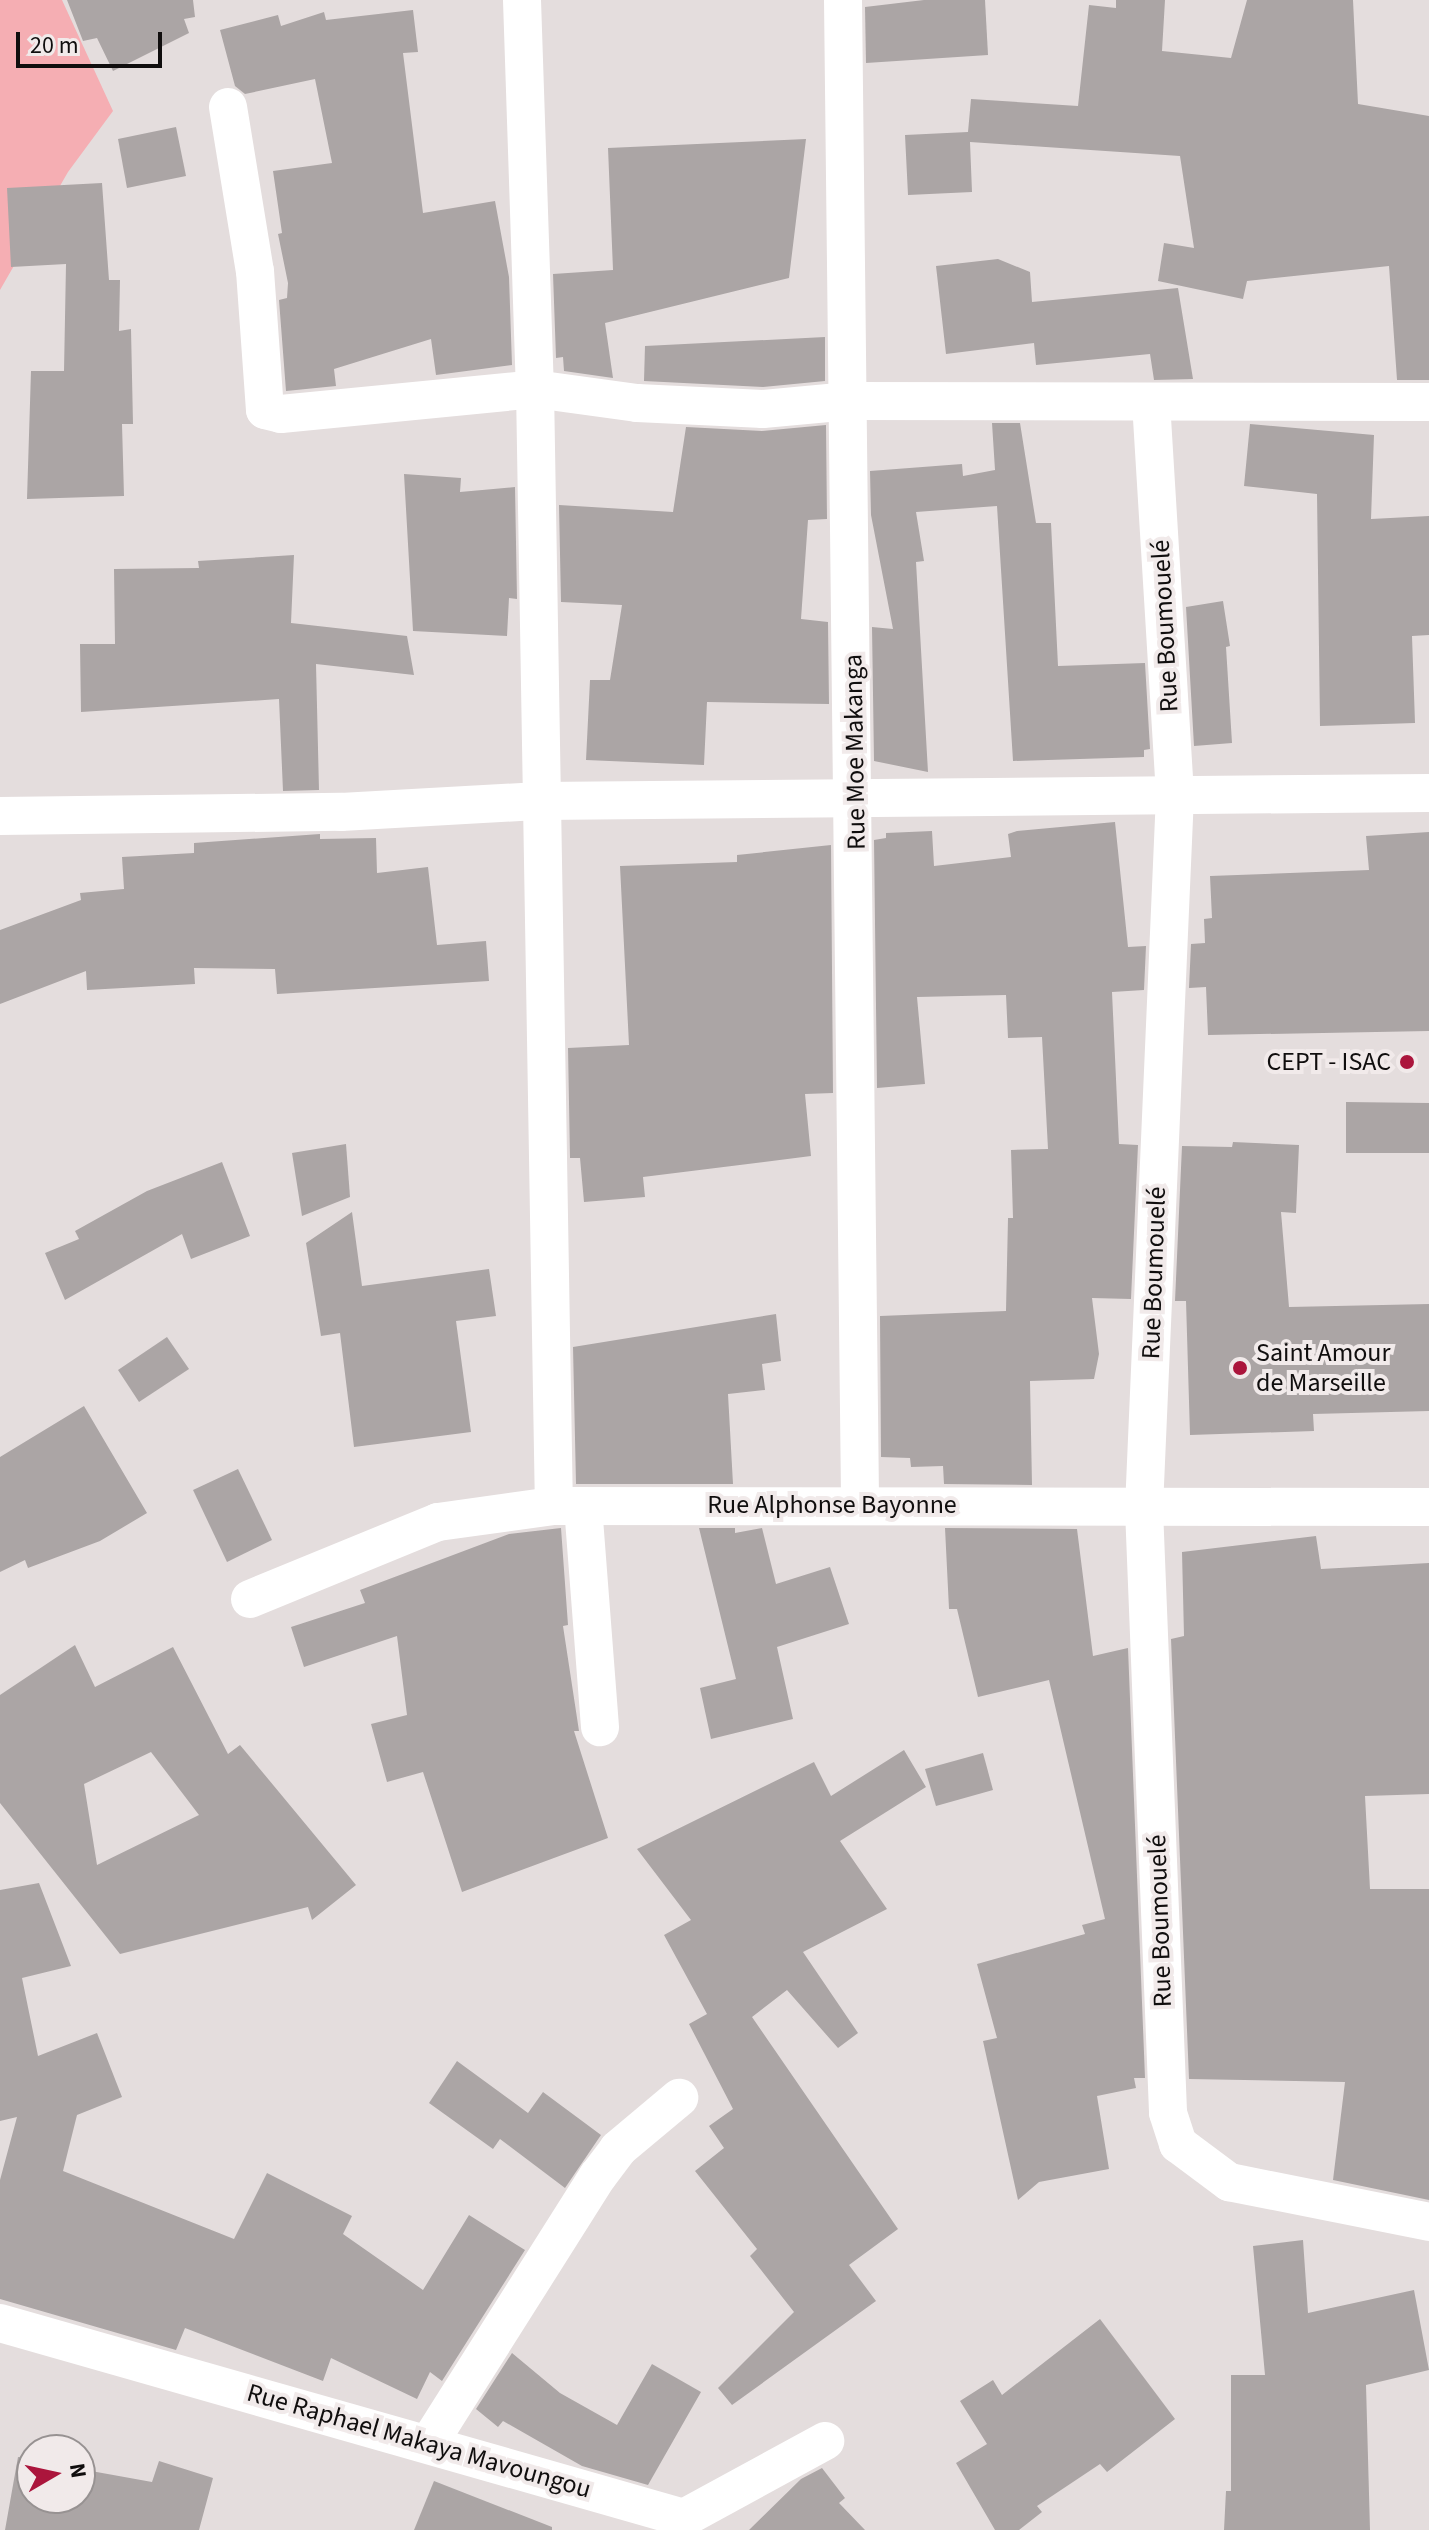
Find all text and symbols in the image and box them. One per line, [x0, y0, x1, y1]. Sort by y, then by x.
scale bar [20, 16, 166, 66]
text: 20 m [30, 28, 79, 63]
street label: Rue Boumouelé [1145, 539, 1185, 713]
street label: Rue Moe Makanga [838, 654, 872, 850]
place label: CEPT - ISAC [1267, 1046, 1391, 1078]
marker: CEPT - ISAC [1398, 1053, 1416, 1071]
street label: Rue Boumouelé [1135, 1186, 1173, 1360]
place label: Saint Amour de Marseille [1256, 1337, 1391, 1398]
marker: Saint Amour de Marseille [1231, 1359, 1249, 1377]
street label: Rue Alphonse Bayonne [707, 1489, 957, 1521]
street label: Rue Boumouelé [1141, 1834, 1179, 2008]
street label: Rue Raphael Makaya Mavoungou [243, 2377, 595, 2505]
north arrow [16, 2434, 96, 2514]
text: N [61, 2461, 95, 2480]

